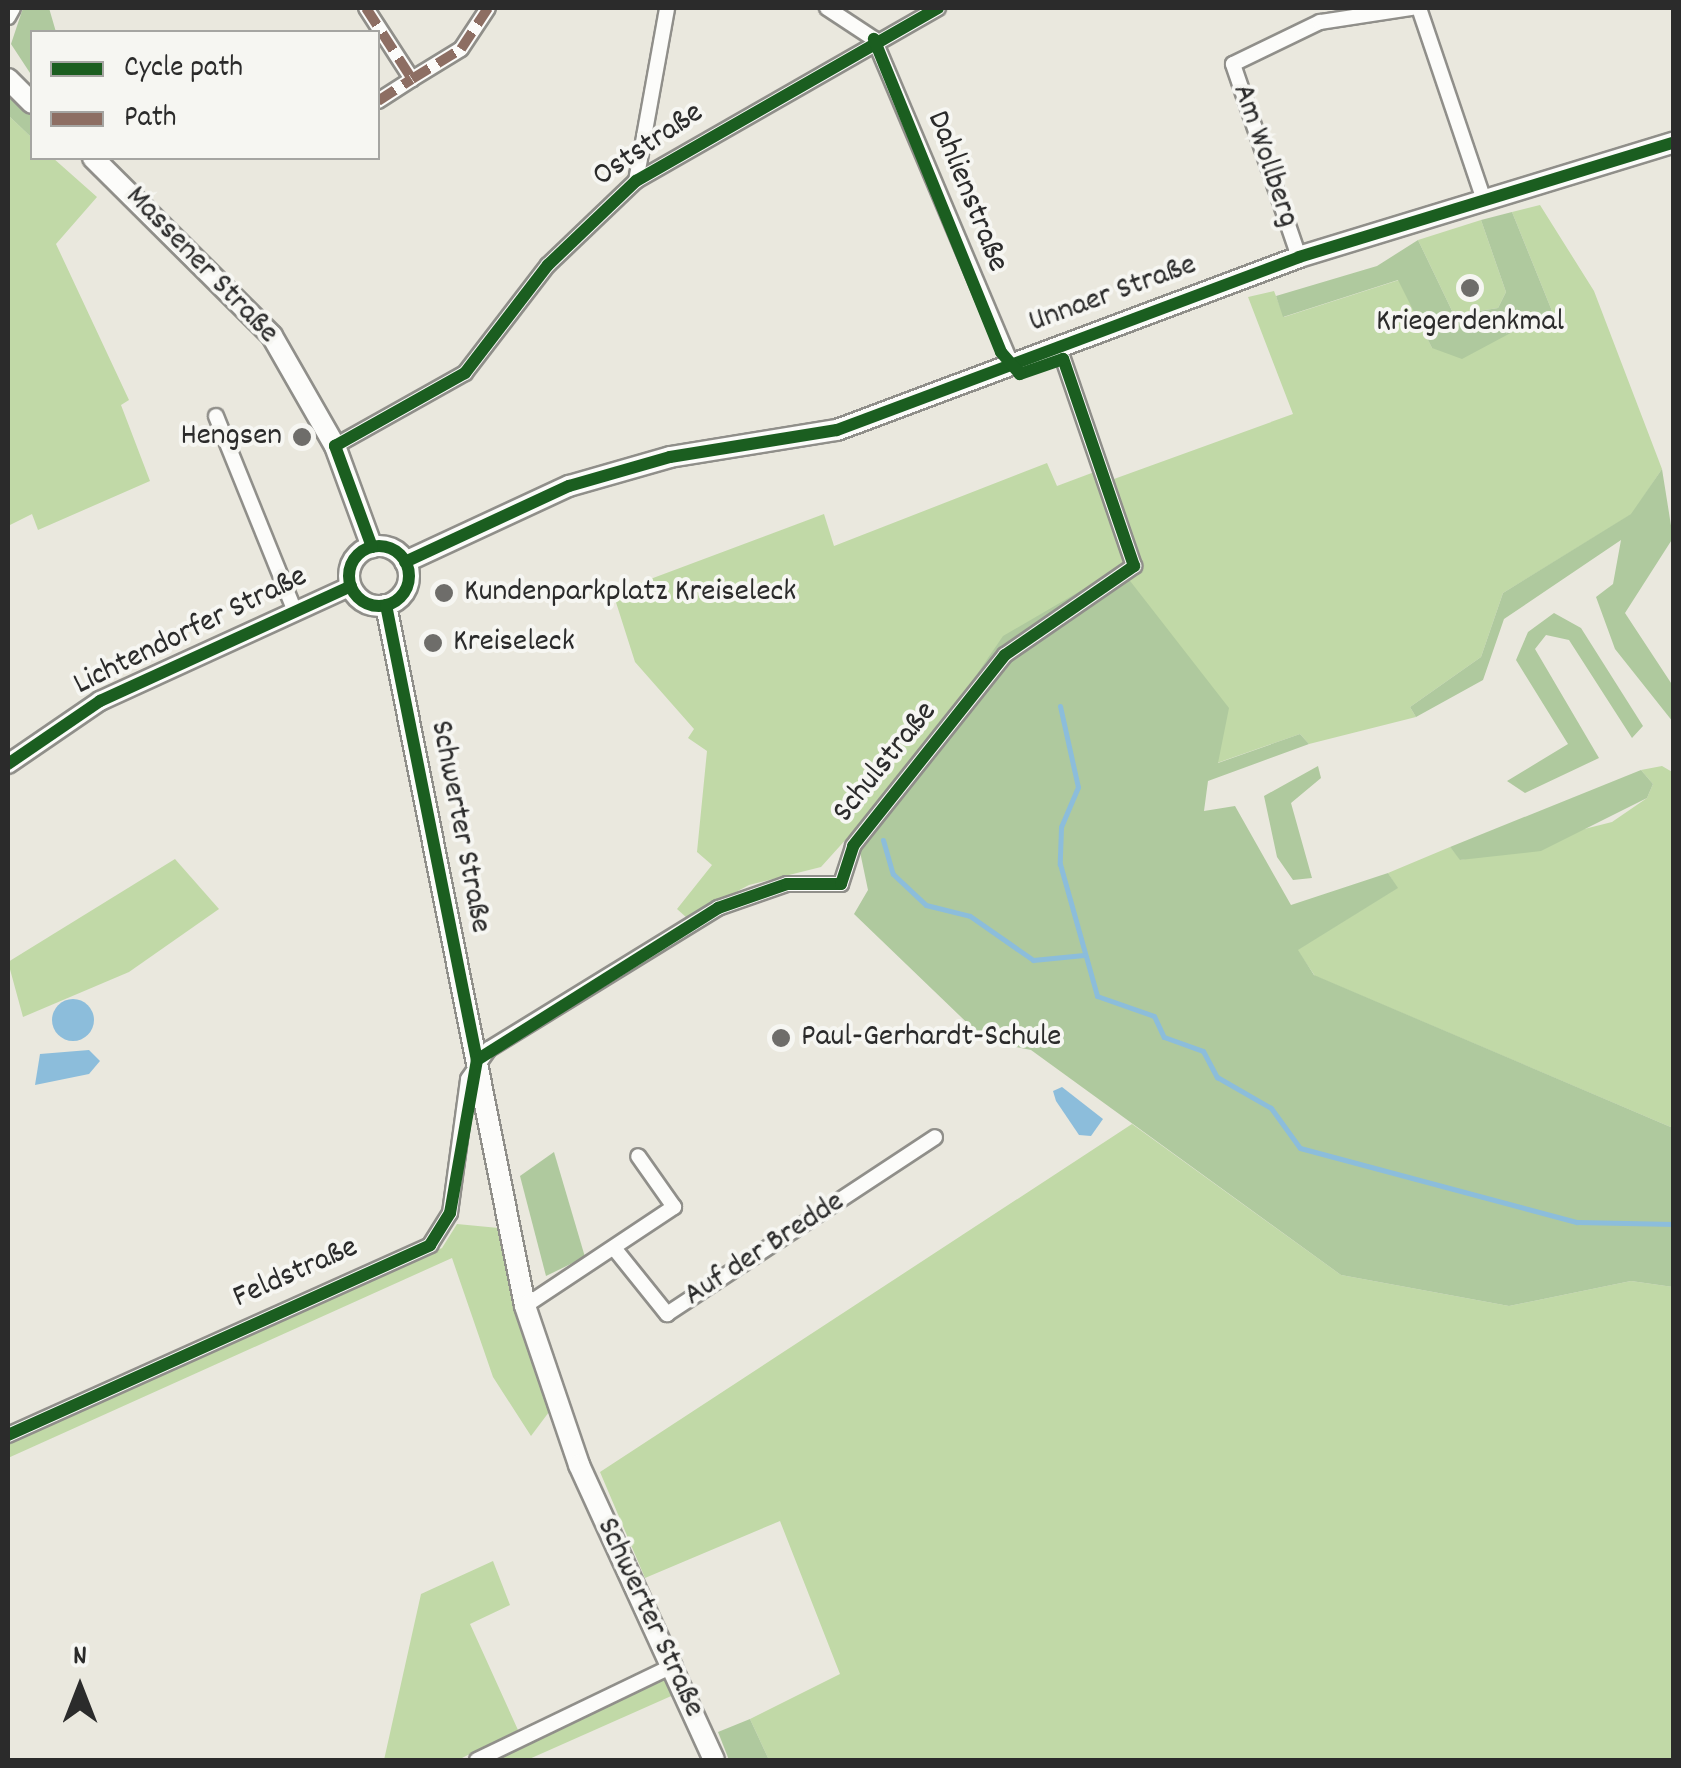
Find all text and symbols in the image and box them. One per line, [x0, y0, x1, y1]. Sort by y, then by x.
legend [30, 30, 380, 160]
text: Cycle path [124, 48, 243, 91]
street label: Am Wollberg [1222, 80, 1306, 232]
street label: Oststraße [586, 95, 712, 197]
text: Path [124, 98, 177, 141]
street label: Dahlienstraße [916, 106, 1016, 278]
street label: Massener Straße [116, 179, 286, 353]
street label: Unnaer Straße [1024, 247, 1202, 343]
marker: Kriegerdenkmal [1459, 277, 1481, 299]
place label: Kriegerdenkmal [1376, 304, 1564, 342]
place label: Hengsen [180, 418, 282, 456]
marker: Hengsen [291, 426, 313, 448]
street label: Lichtendorfer Straße [68, 559, 314, 705]
place label: Kundenparkplatz Kreiseleck [464, 574, 796, 612]
marker: Kundenparkplatz Kreiseleck [433, 582, 455, 604]
place label: Kreiseleck [453, 624, 575, 662]
marker: Kreiseleck [422, 632, 444, 654]
street label: Schulstraße [826, 695, 946, 831]
street label: Schwerter Straße [420, 718, 498, 936]
place label: Paul-Gerhardt-Schule [801, 1019, 1061, 1057]
marker: Paul-Gerhardt-Schule [770, 1027, 792, 1049]
street label: Auf der Bredde [678, 1184, 852, 1316]
street label: Feldstraße [228, 1230, 364, 1318]
street label: Schwerter Straße [586, 1512, 712, 1724]
north arrow [30, 1638, 130, 1738]
text: N [73, 1638, 87, 1678]

